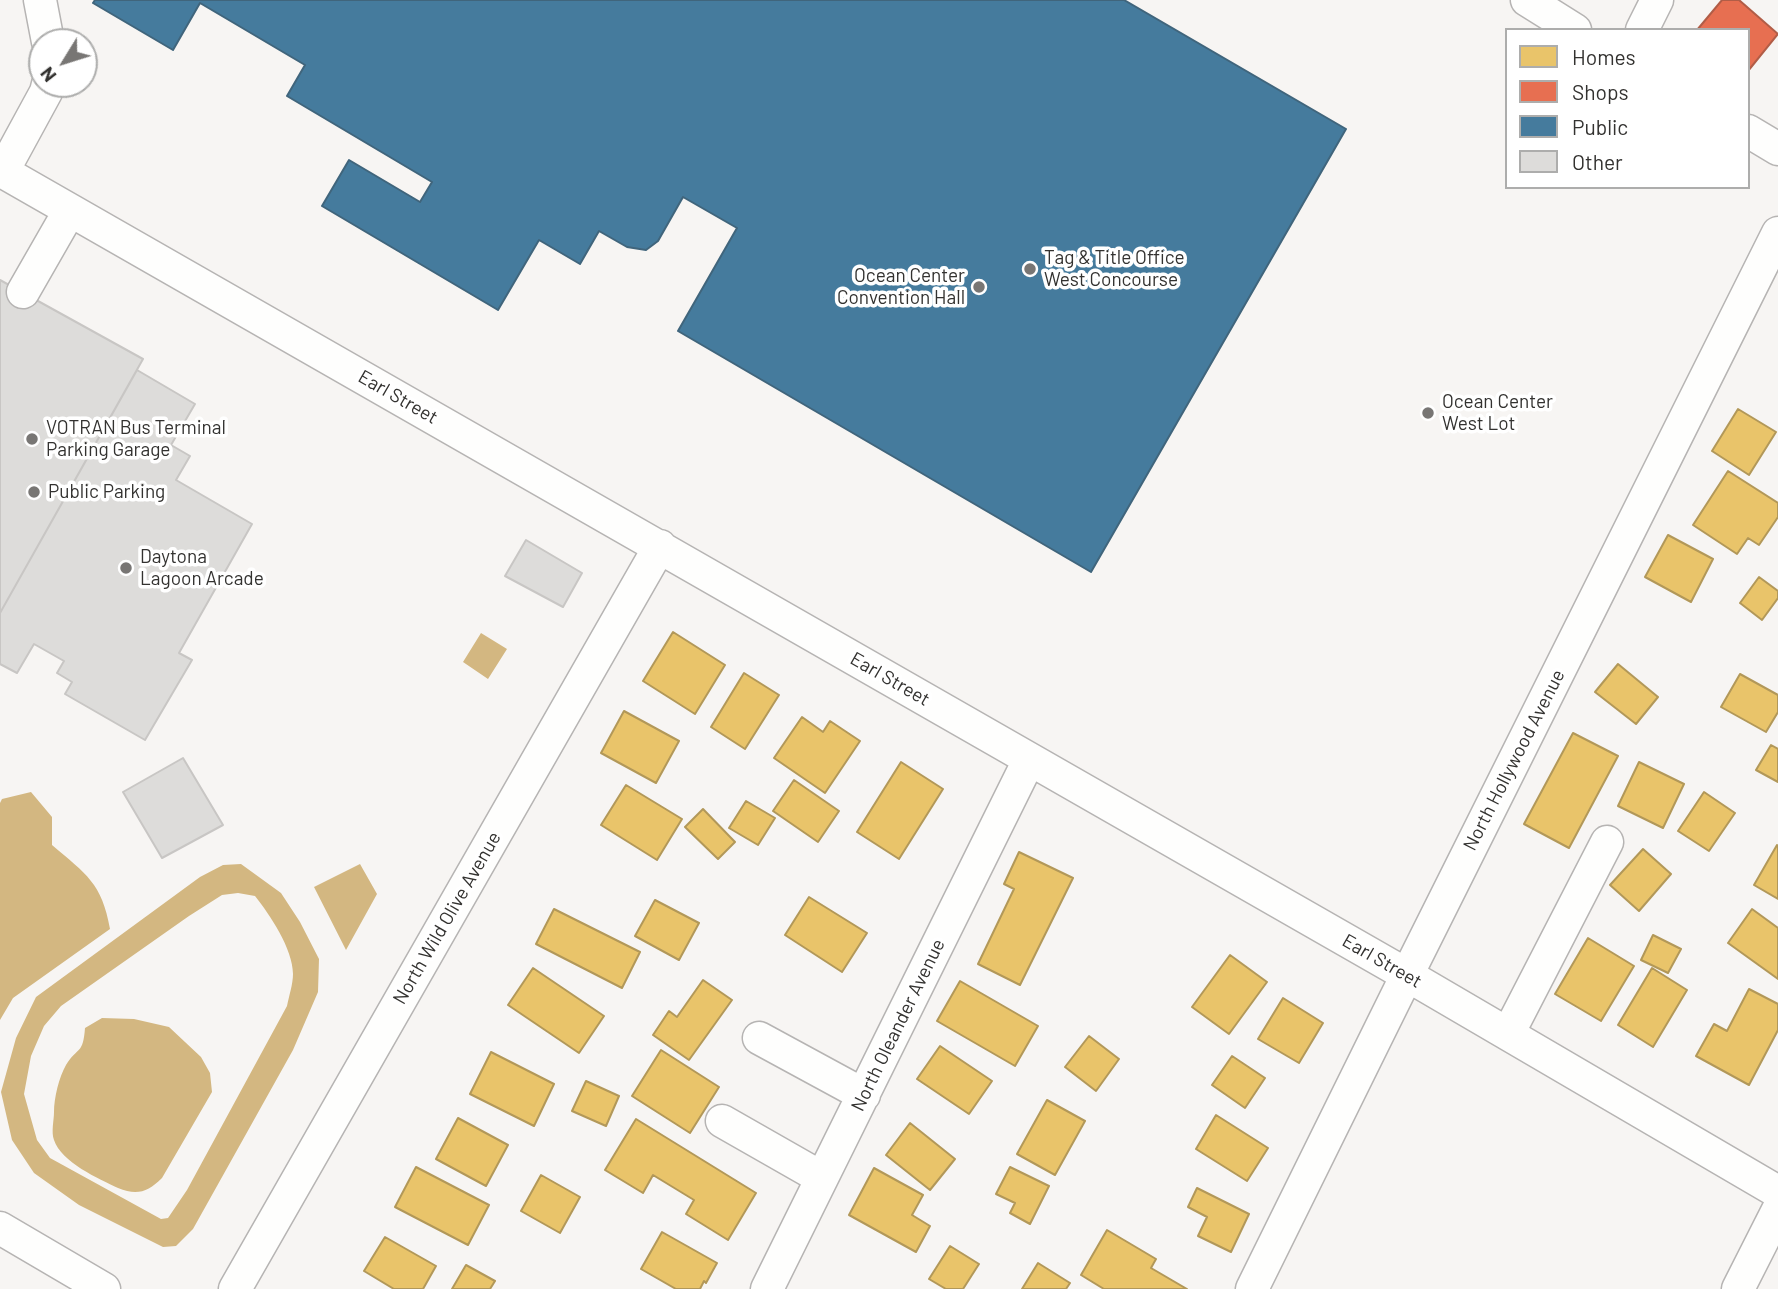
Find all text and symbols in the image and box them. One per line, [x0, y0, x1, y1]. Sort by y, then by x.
north arrow [28, 28, 98, 98]
legend [1505, 28, 1750, 189]
text: Homes [1572, 44, 1636, 69]
text: N [35, 63, 61, 87]
text: Shops [1572, 79, 1629, 104]
text: Public [1572, 114, 1628, 139]
text: Other [1572, 149, 1623, 174]
place label: Tag & Title Office West Concourse [1044, 247, 1185, 291]
marker: Tag & Title Office West Concourse [1022, 261, 1038, 277]
place label: Ocean Center Convention Hall [837, 265, 965, 309]
marker: Ocean Center Convention Hall [971, 279, 987, 295]
street label: Earl Street [354, 365, 442, 429]
place label: Ocean Center West Lot [1442, 391, 1553, 435]
marker: Ocean Center West Lot [1420, 405, 1436, 421]
place label: VOTRAN Bus Terminal Parking Garage [46, 417, 226, 461]
marker: VOTRAN Bus Terminal Parking Garage [24, 431, 40, 447]
place label: Public Parking [48, 481, 165, 503]
marker: Public Parking [26, 484, 42, 500]
place label: Daytona Lagoon Arcade [140, 546, 264, 590]
marker: Daytona Lagoon Arcade [118, 560, 134, 576]
street label: Earl Street [846, 647, 934, 711]
street label: North Hollywood Avenue [1458, 666, 1570, 854]
street label: North Wild Olive Avenue [388, 828, 506, 1008]
street label: Earl Street [1338, 929, 1426, 993]
street label: North Oleander Avenue [846, 935, 950, 1115]

